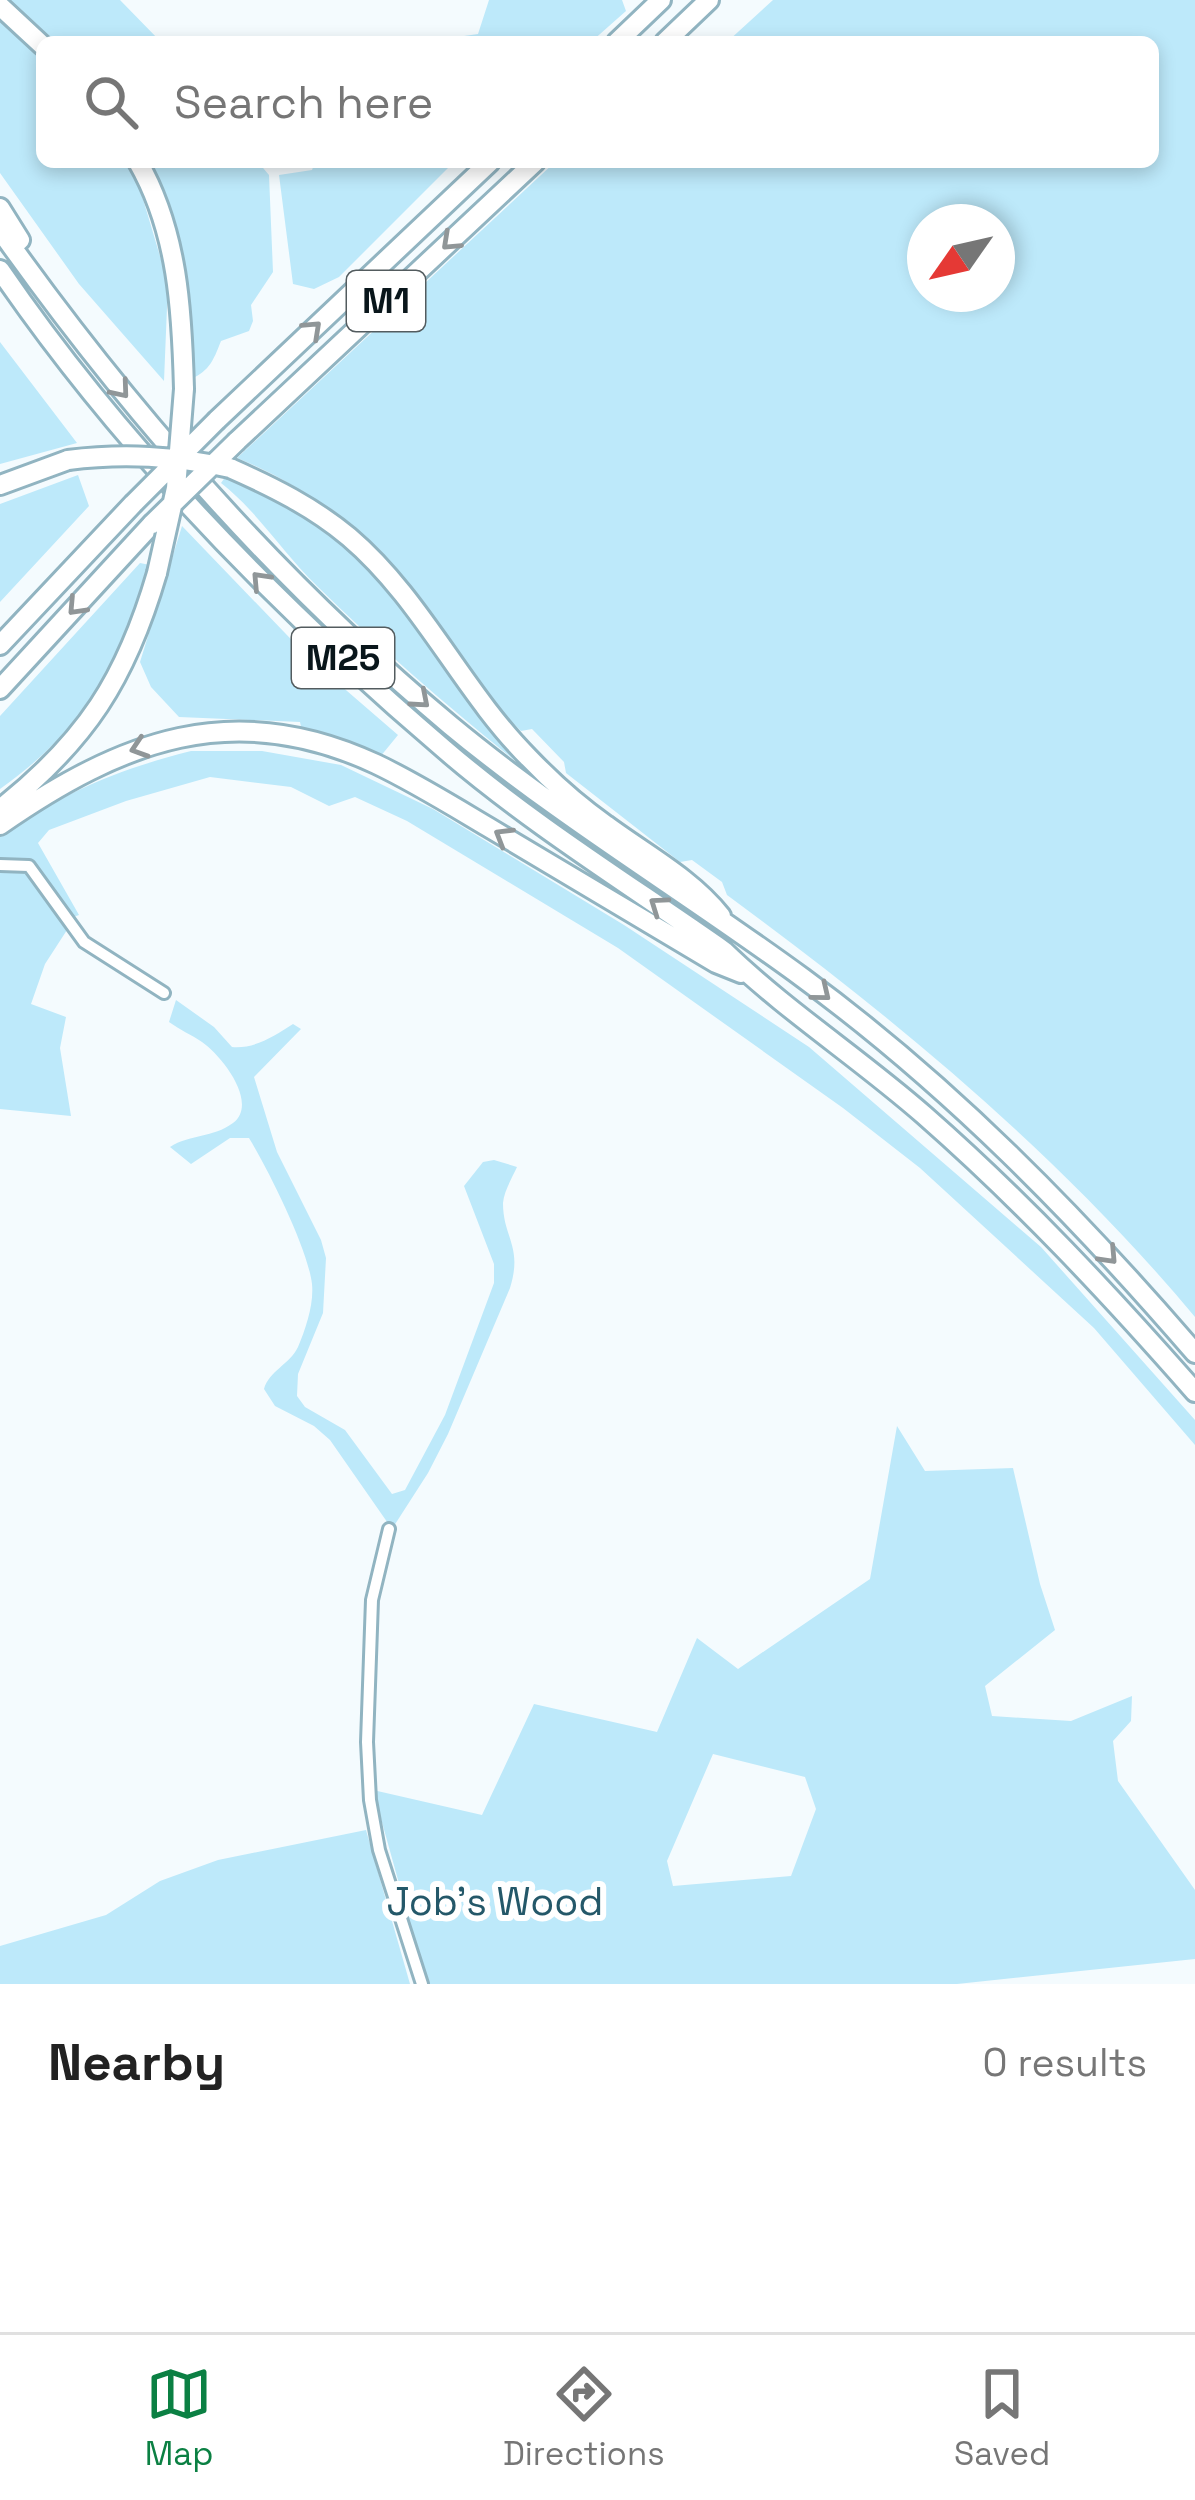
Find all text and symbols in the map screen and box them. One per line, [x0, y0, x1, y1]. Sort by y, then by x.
search box [36, 36, 1159, 168]
icon: search [78, 69, 144, 135]
text: Search here [174, 74, 433, 131]
north arrow [907, 204, 1015, 312]
one-way arrow [442, 227, 463, 249]
road number: M1 [347, 271, 425, 331]
one-way arrow [299, 322, 321, 344]
one-way arrow [107, 376, 128, 398]
one-way arrow [252, 572, 274, 593]
one-way arrow [69, 593, 90, 614]
road number: M25 [292, 628, 394, 688]
one-way arrow [407, 686, 429, 707]
one-way arrow [130, 734, 151, 758]
one-way arrow [495, 828, 516, 850]
one-way arrow [650, 897, 672, 919]
one-way arrow [808, 979, 830, 1000]
one-way arrow [1095, 1242, 1117, 1264]
park label: Job's Wood [387, 1877, 603, 1926]
text: Nearby [48, 2030, 225, 2095]
text: 0 results [982, 2038, 1147, 2087]
tab: Map [145, 2361, 213, 2475]
tab: Directions [503, 2361, 665, 2475]
tab: Saved [954, 2361, 1050, 2475]

